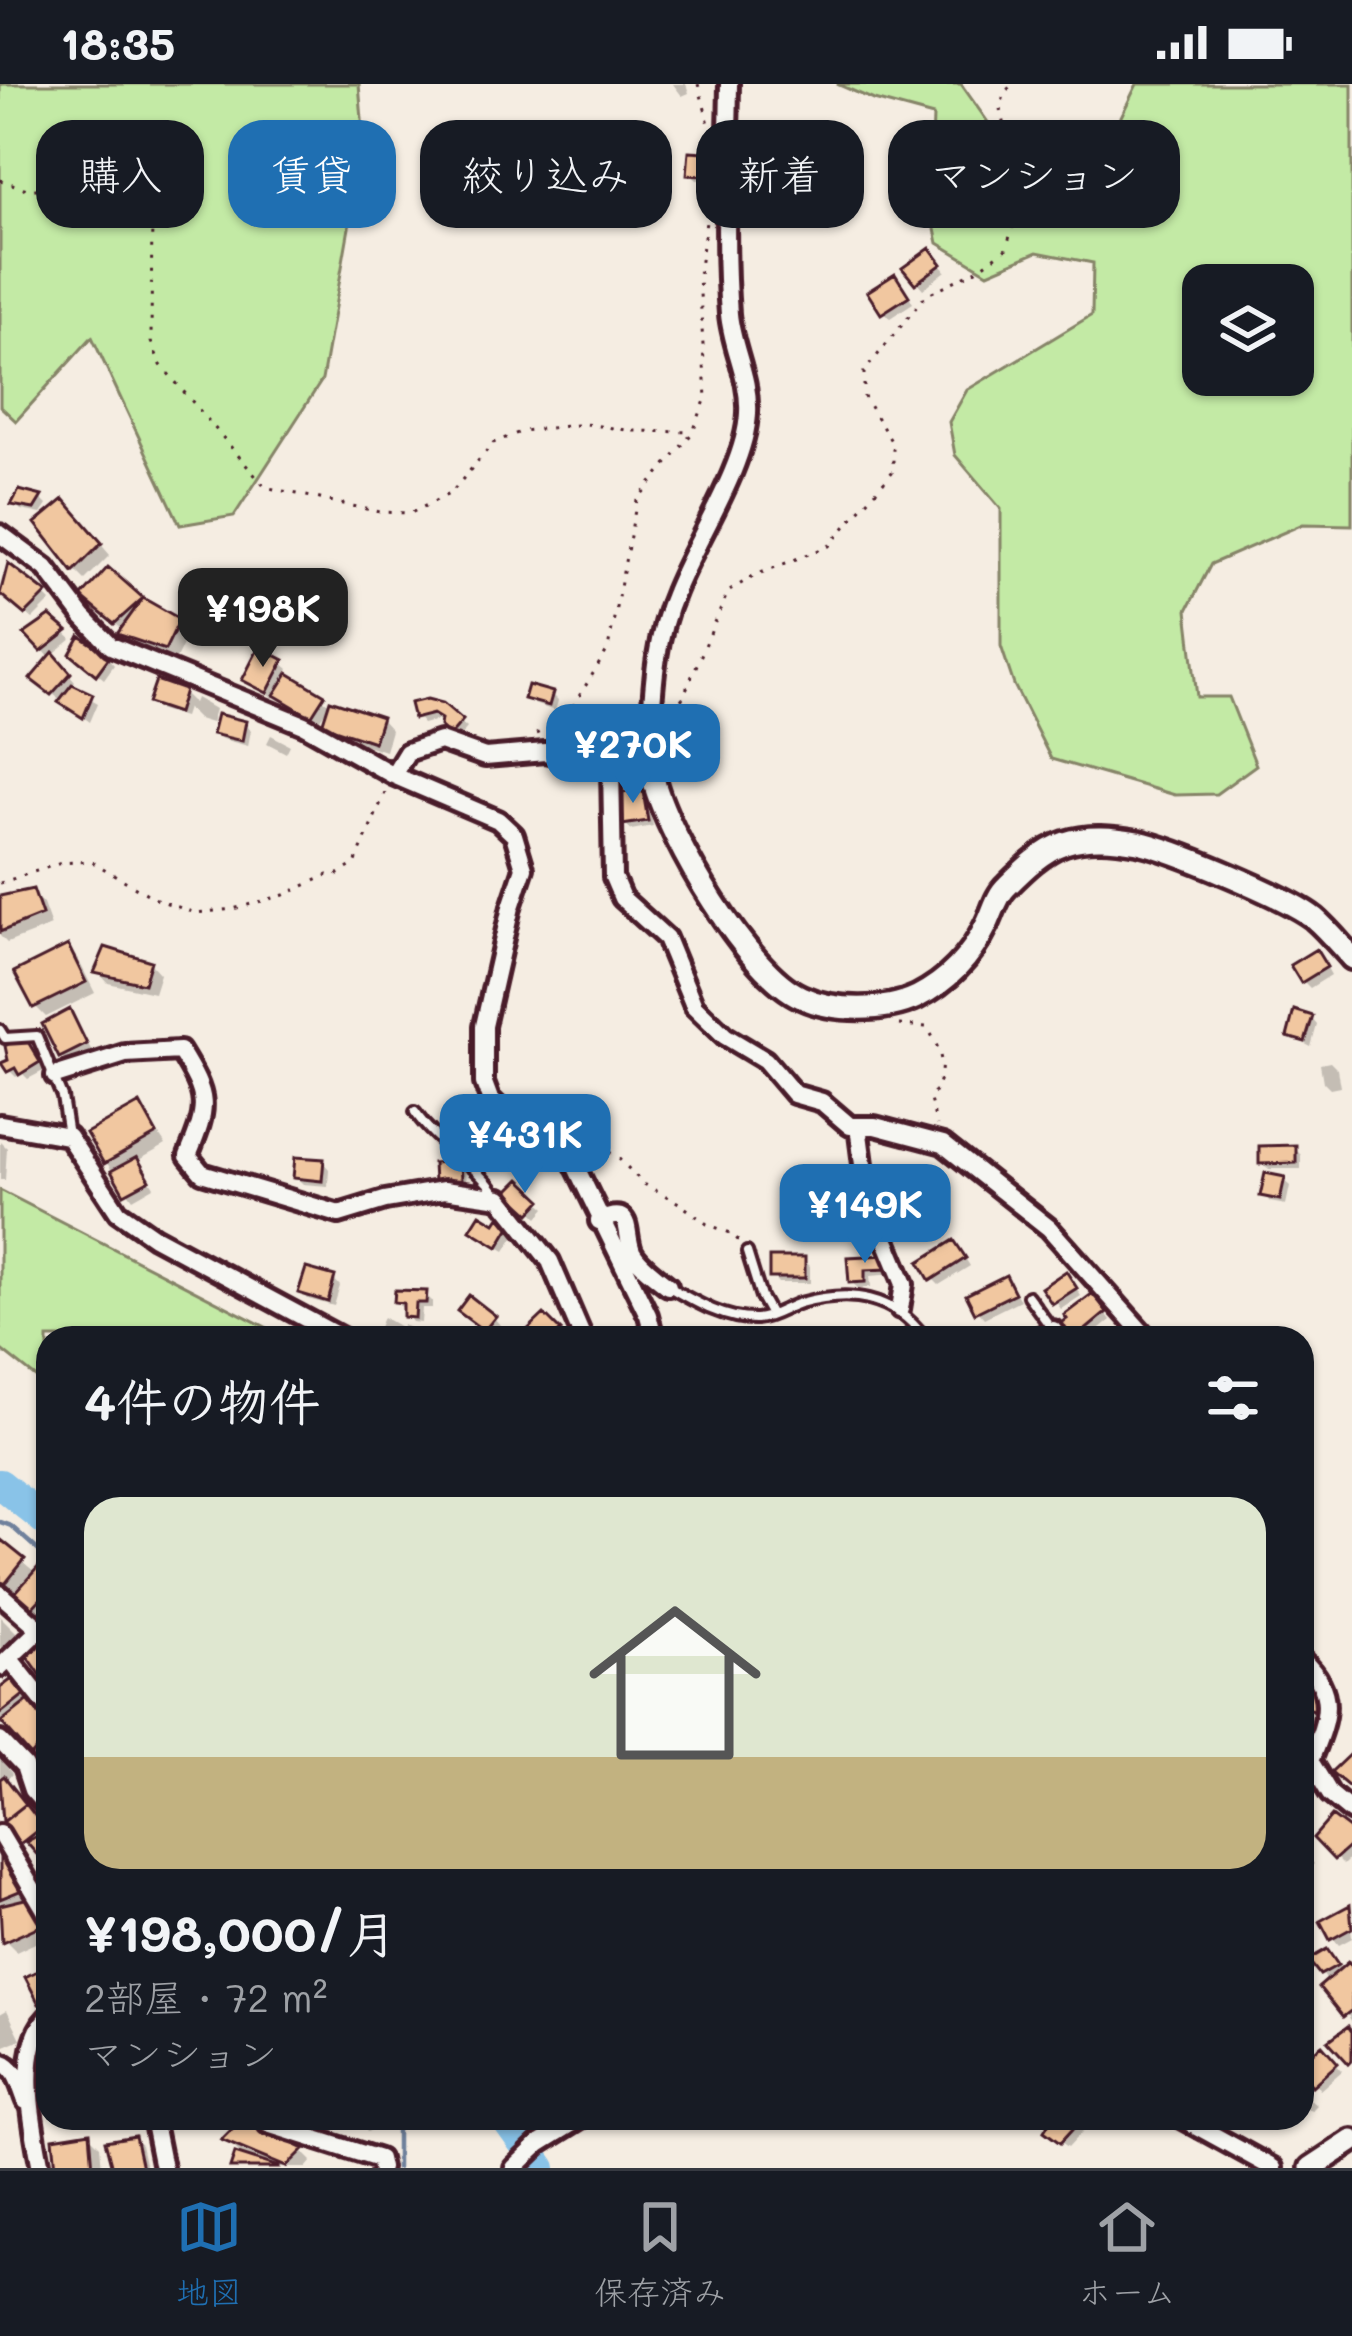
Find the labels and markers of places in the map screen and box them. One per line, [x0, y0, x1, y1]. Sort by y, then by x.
pin: ¥198K [179, 568, 347, 670]
pin: ¥270K [549, 704, 717, 806]
pin: ¥431K [441, 1094, 609, 1196]
pin: ¥149K [781, 1164, 949, 1266]

